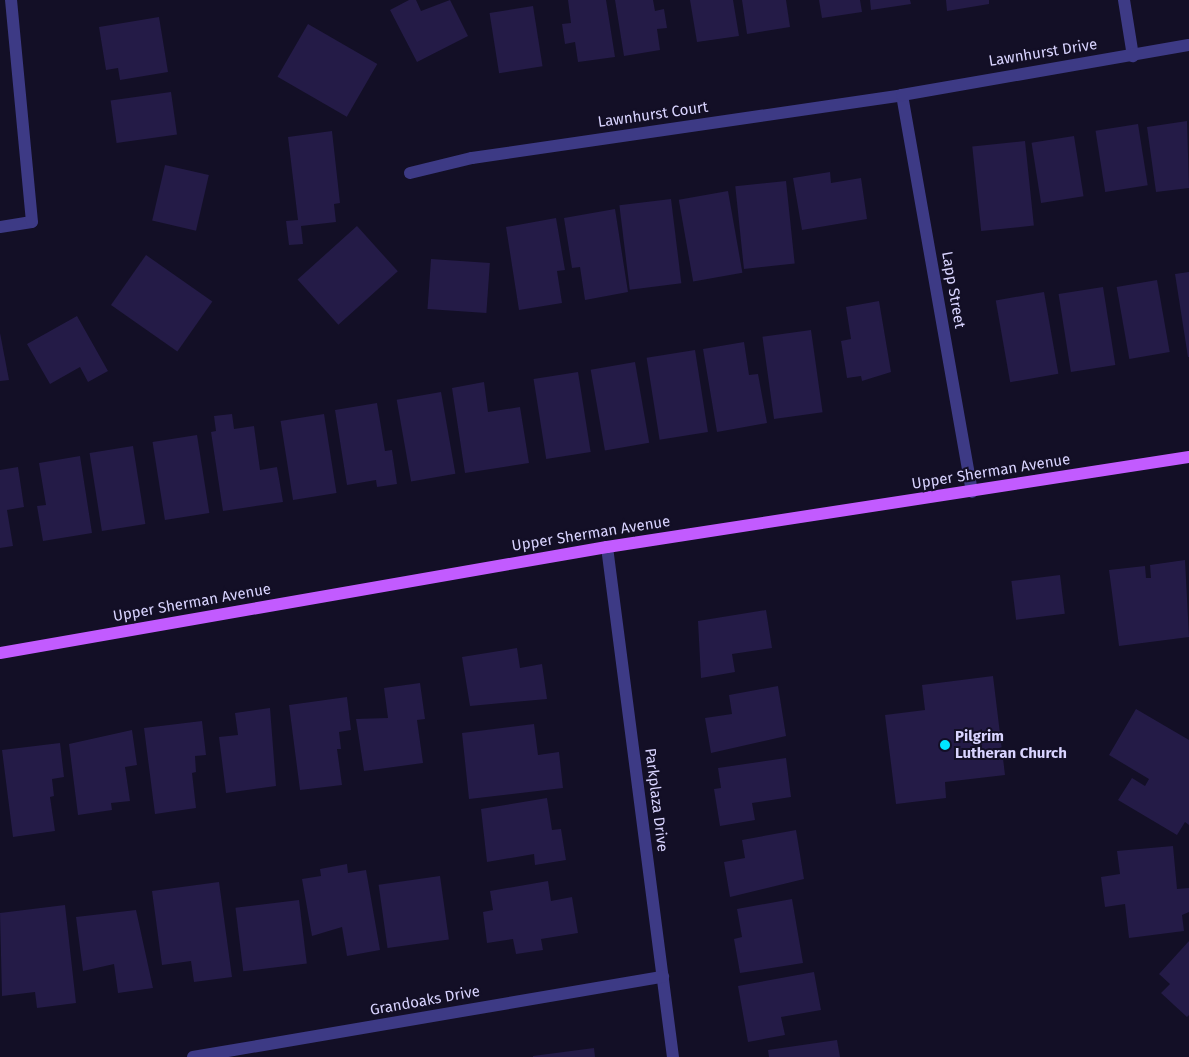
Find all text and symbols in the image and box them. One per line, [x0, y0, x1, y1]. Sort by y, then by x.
street label: Lawnhurst Drive [987, 36, 1099, 70]
street label: Lawnhurst Court [597, 98, 709, 132]
street label: Lapp Street [937, 250, 969, 330]
street label: Upper Sherman Avenue [910, 451, 1072, 493]
street label: Upper Sherman Avenue [510, 513, 672, 555]
street label: Upper Sherman Avenue [112, 580, 272, 626]
place label: Pilgrim Lutheran Church [955, 727, 1067, 762]
marker: Pilgrim Lutheran Church [939, 739, 951, 751]
street label: Parkplaza Drive [641, 747, 671, 853]
street label: Grandoaks Drive [369, 982, 481, 1020]

